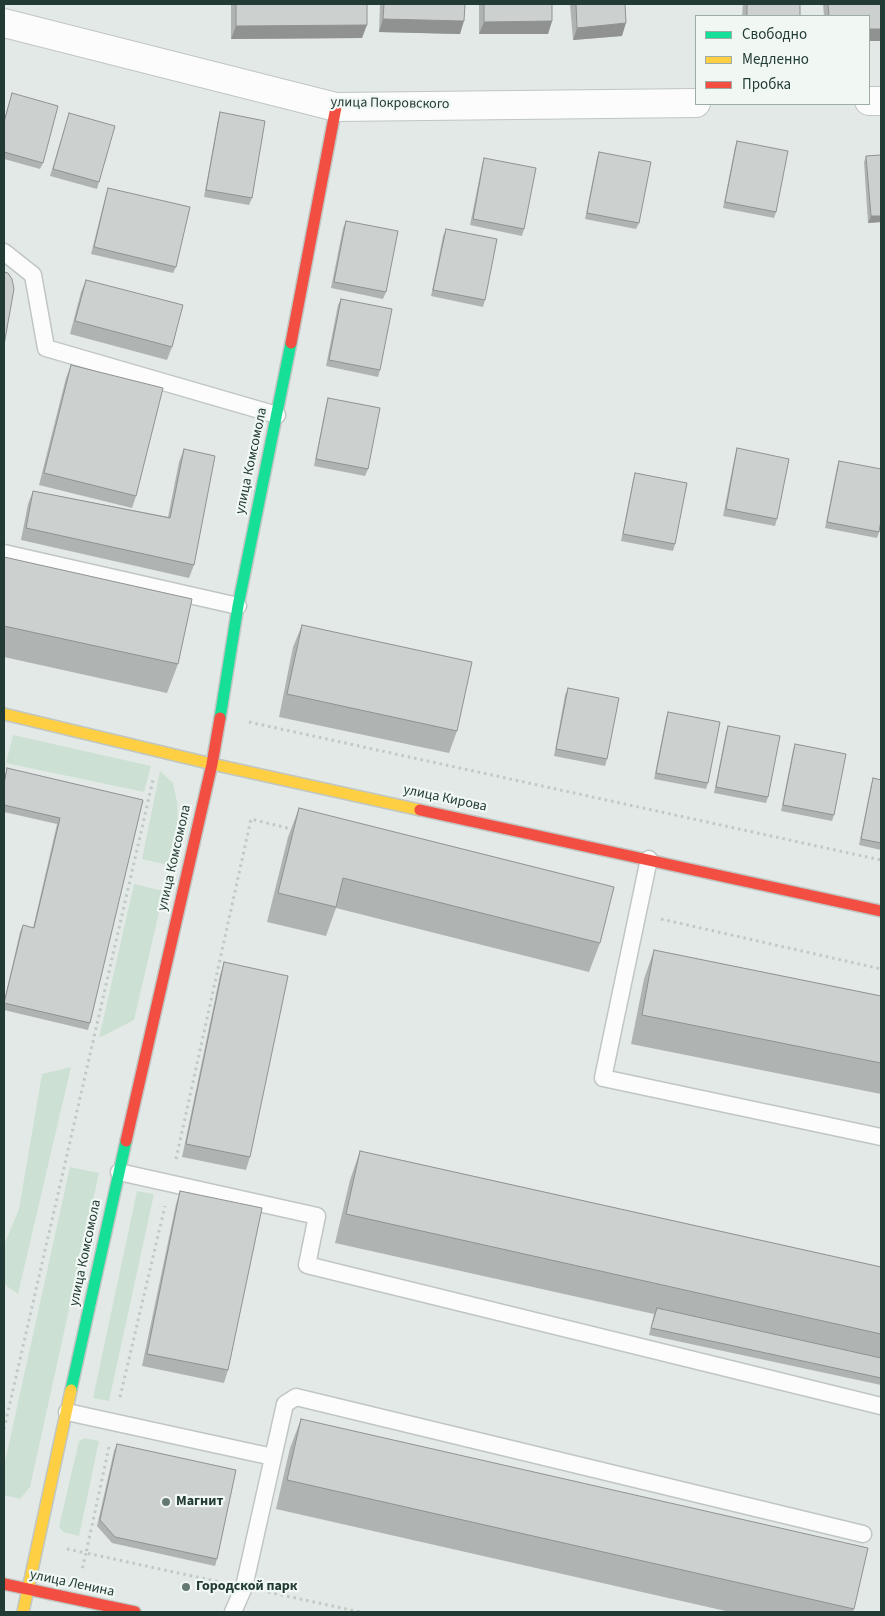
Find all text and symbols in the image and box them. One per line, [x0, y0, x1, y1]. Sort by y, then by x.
legend [695, 15, 870, 105]
text: Свободно [742, 24, 807, 45]
text: Медленно [742, 49, 809, 70]
text: Пробка [742, 74, 791, 95]
street label: улица Покровского [330, 95, 450, 113]
street label: улица Комсомола [232, 406, 272, 516]
street label: улица Кирова [402, 782, 488, 816]
street label: улица Комсомола [155, 803, 195, 913]
street label: улица Комсомола [66, 1198, 106, 1308]
place label: Магнит [176, 1494, 223, 1510]
marker: Магнит [160, 1496, 172, 1508]
street label: улица Ленина [28, 1567, 116, 1601]
place label: Городской парк [196, 1579, 297, 1595]
marker: Городской парк [180, 1581, 192, 1593]

